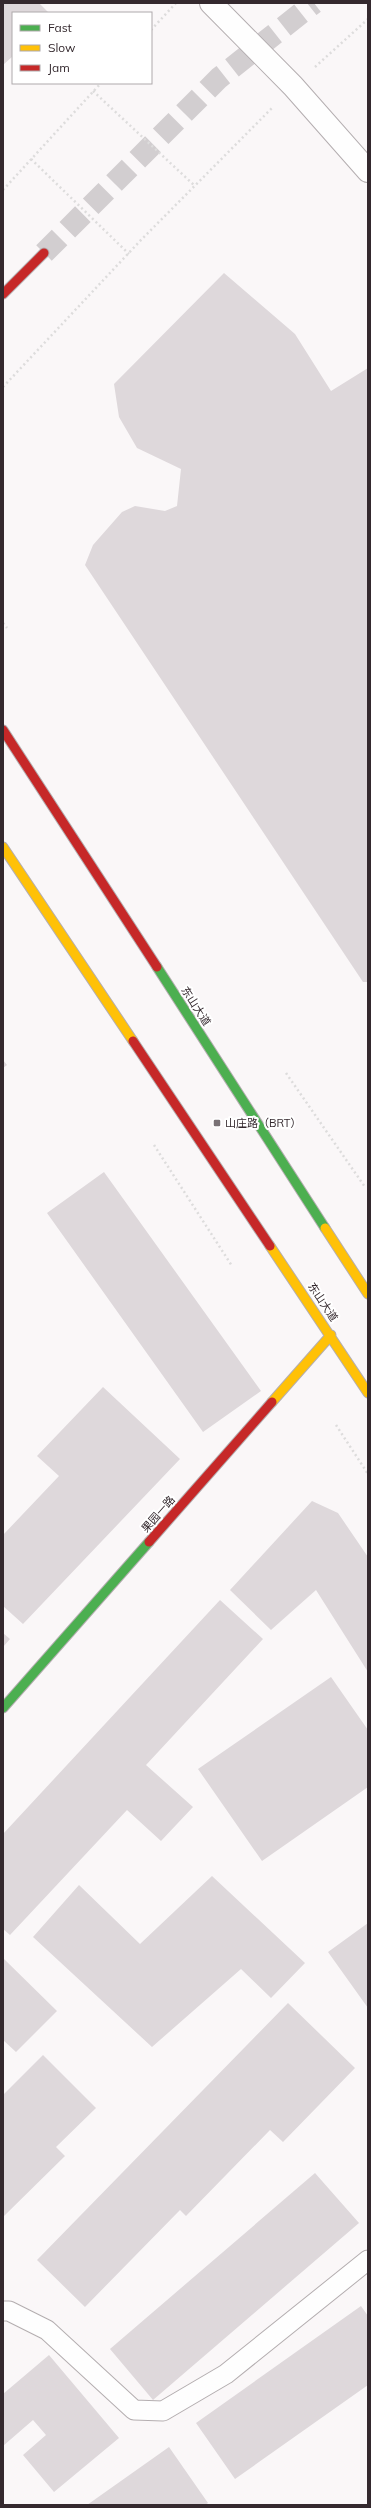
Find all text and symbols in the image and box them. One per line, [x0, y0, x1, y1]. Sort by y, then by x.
legend [12, 12, 152, 84]
text: Fast [48, 20, 72, 35]
text: Slow [48, 40, 76, 55]
text: Jam [48, 60, 70, 75]
street label: 东山大道 [178, 984, 214, 1028]
place label: 山庄路（BRT） [225, 1116, 302, 1130]
marker: 山庄路（BRT） [212, 1118, 222, 1128]
street label: 东山大道 [305, 1280, 341, 1324]
street label: 果园一路 [138, 1493, 178, 1535]

